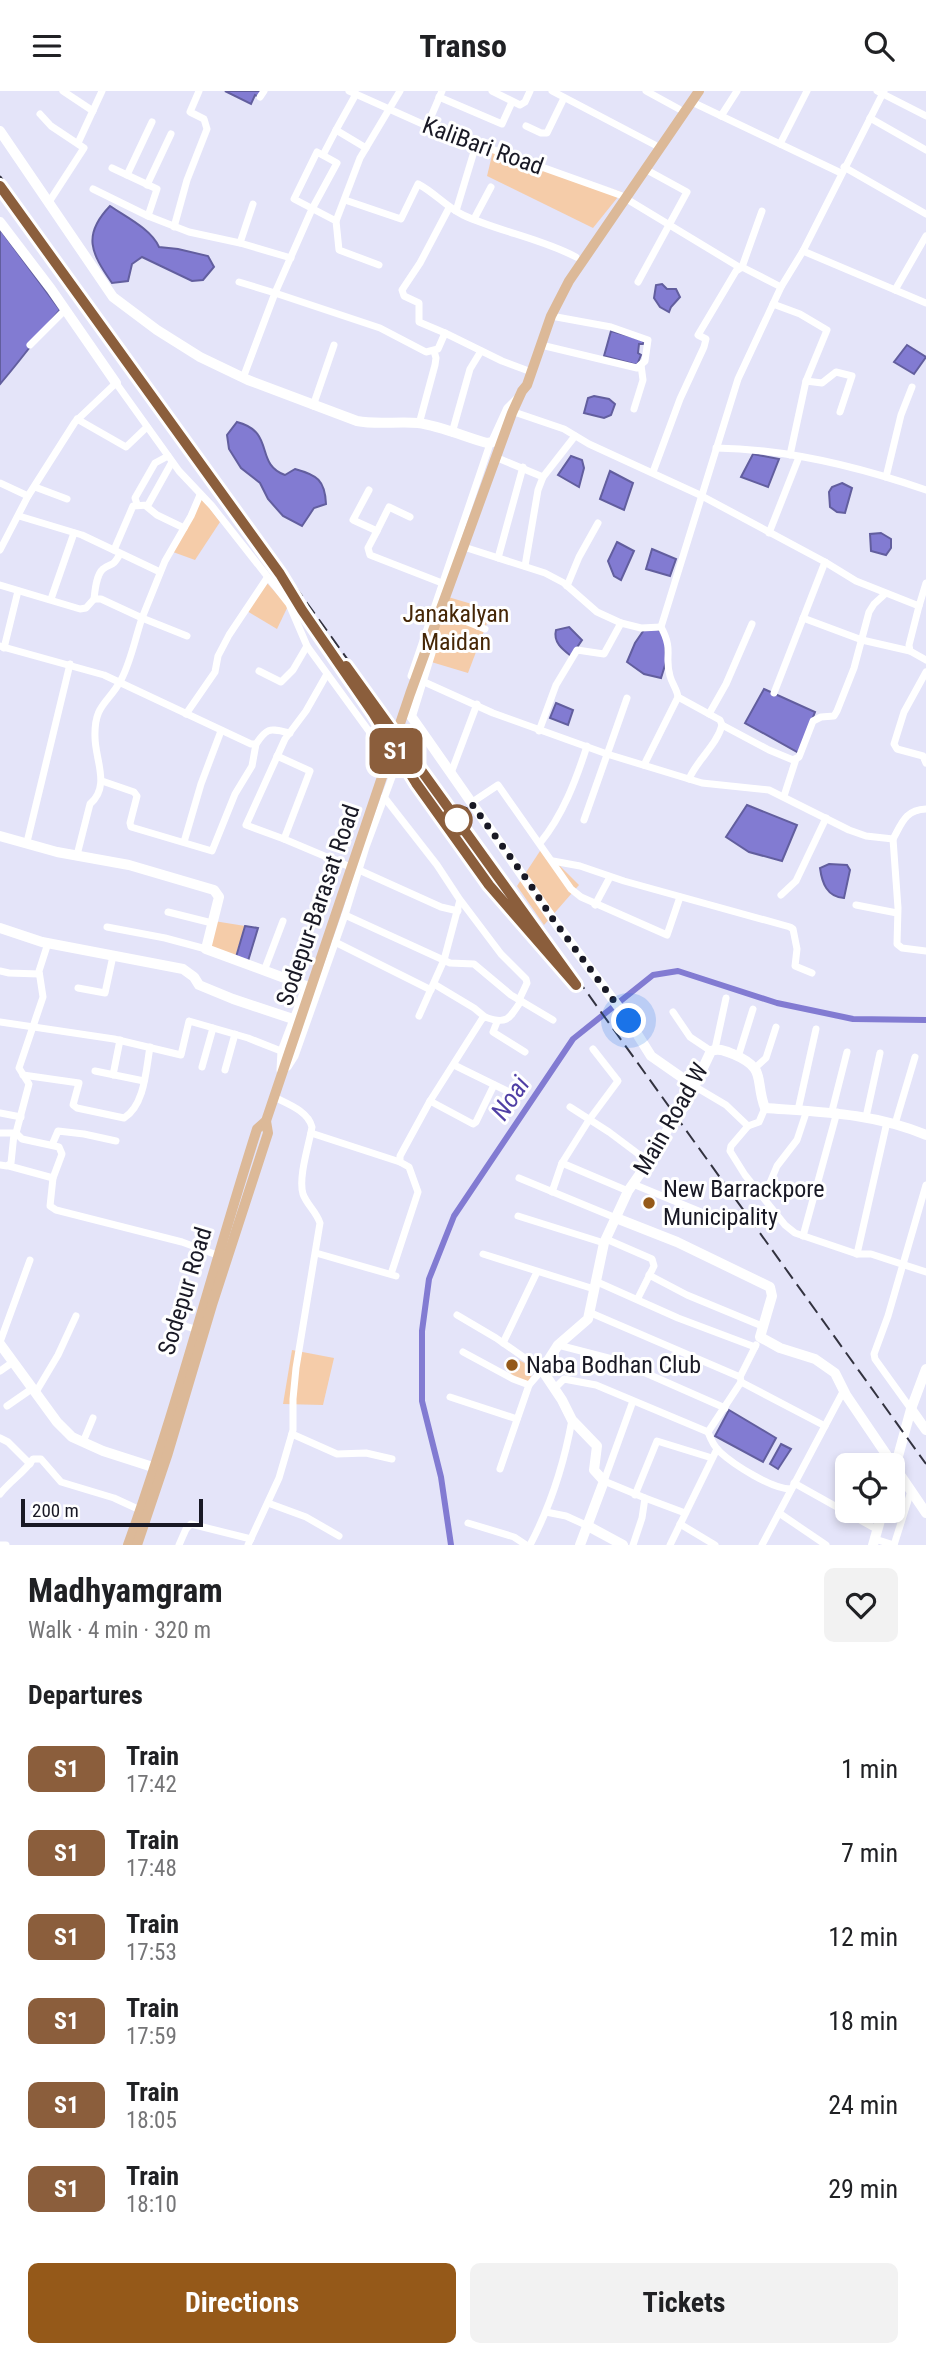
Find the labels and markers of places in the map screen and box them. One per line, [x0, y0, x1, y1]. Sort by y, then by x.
unlabelled marker [442, 805, 472, 835]
place label: New Barrackpore Municipality [663, 1175, 825, 1231]
marker: New Barrackpore Municipality [641, 1195, 657, 1211]
place label: Naba Bodhan Club [526, 1351, 701, 1379]
marker: Naba Bodhan Club [504, 1357, 520, 1373]

